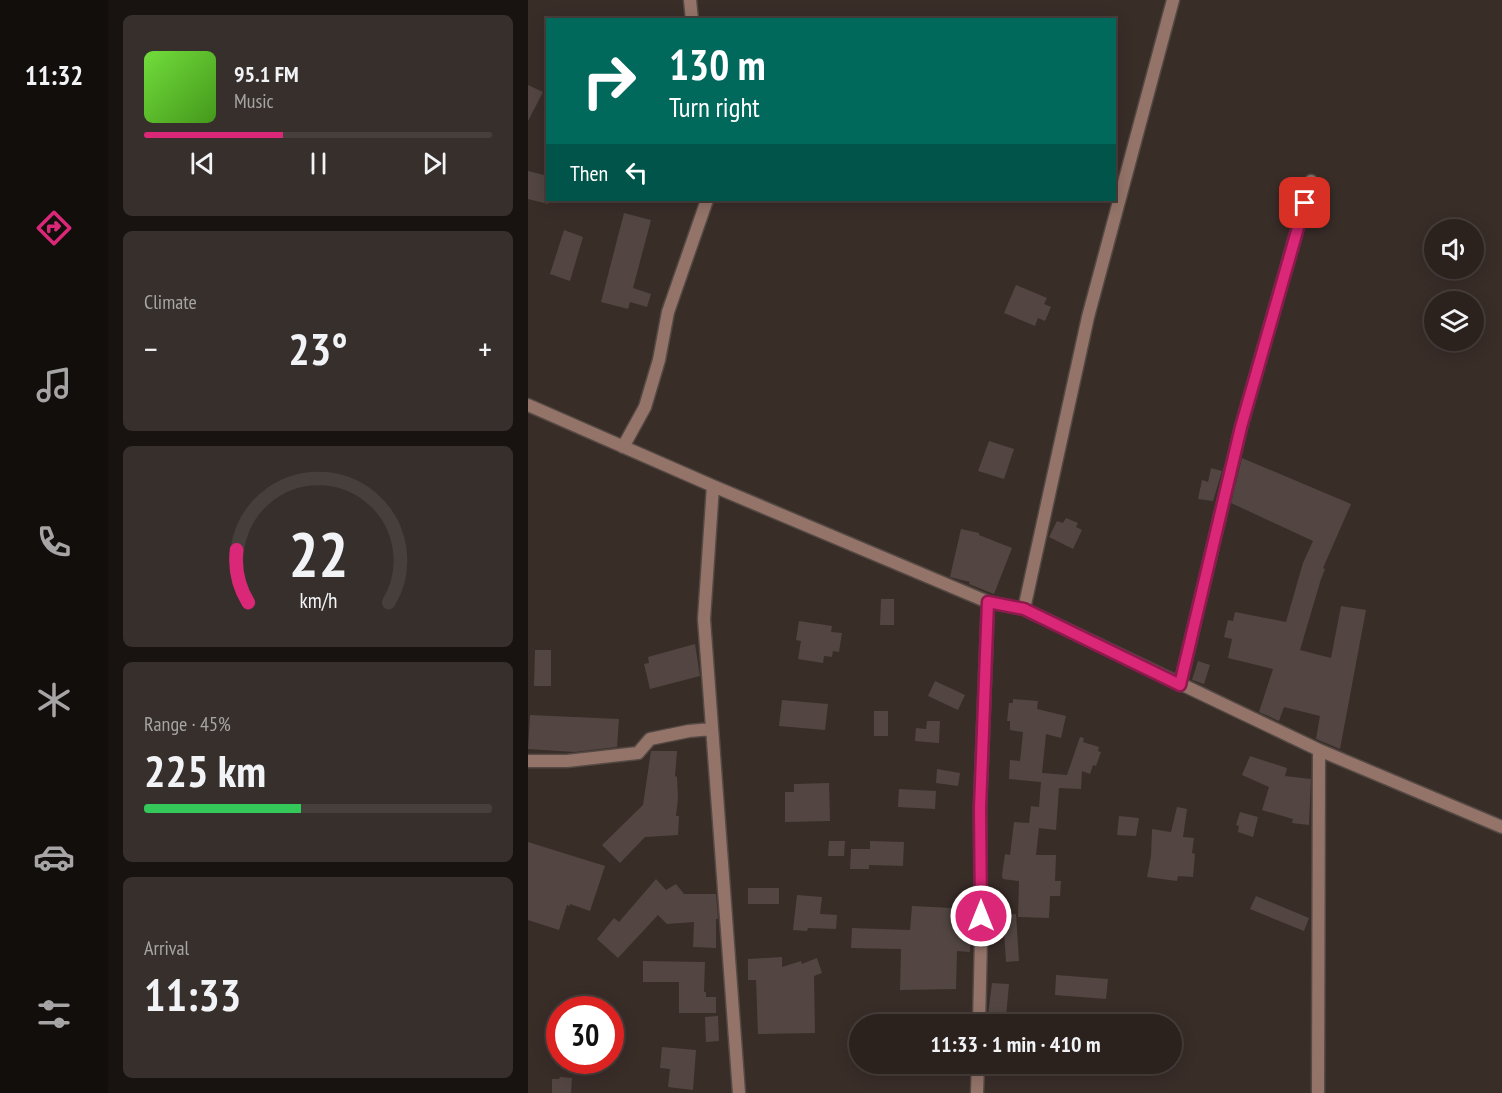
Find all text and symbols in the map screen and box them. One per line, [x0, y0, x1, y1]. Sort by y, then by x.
text: 130 m [669, 37, 766, 92]
icon: right [570, 42, 648, 120]
text: 11:32 [25, 58, 83, 92]
text: 95.1 FM [234, 60, 299, 88]
text: Music [234, 88, 274, 114]
text: Turn right [669, 90, 760, 124]
icon: previous [186, 147, 219, 180]
icon: pause [302, 147, 335, 180]
icon: next [418, 147, 451, 180]
icon: left [620, 156, 653, 189]
text: Then [570, 159, 608, 187]
pin [1279, 177, 1330, 228]
icon: arrive [1288, 186, 1321, 219]
icon: directions [33, 207, 75, 249]
map controls [1424, 219, 1484, 351]
button: sound [1424, 219, 1484, 279]
text: Climate [144, 289, 197, 315]
button: layers [1424, 291, 1484, 351]
text: 23° [288, 319, 348, 377]
text: − [144, 327, 158, 370]
text: + [478, 327, 492, 370]
icon: music [33, 364, 75, 406]
text: 22 [288, 514, 348, 595]
icon: phone [33, 521, 75, 563]
text: km/h [299, 587, 337, 615]
icon: climate [33, 679, 75, 721]
text: Range · 45% [144, 711, 231, 737]
text: 225 km [144, 741, 266, 799]
icon: car [33, 836, 75, 878]
position arrow [949, 884, 1013, 948]
text: Arrival [144, 935, 189, 961]
text: 11:33 [144, 965, 241, 1023]
icon: filters [33, 993, 75, 1035]
speed limit sign: 30 [546, 996, 624, 1074]
text: 11:33 · 1 min · 410 m [930, 1030, 1101, 1058]

